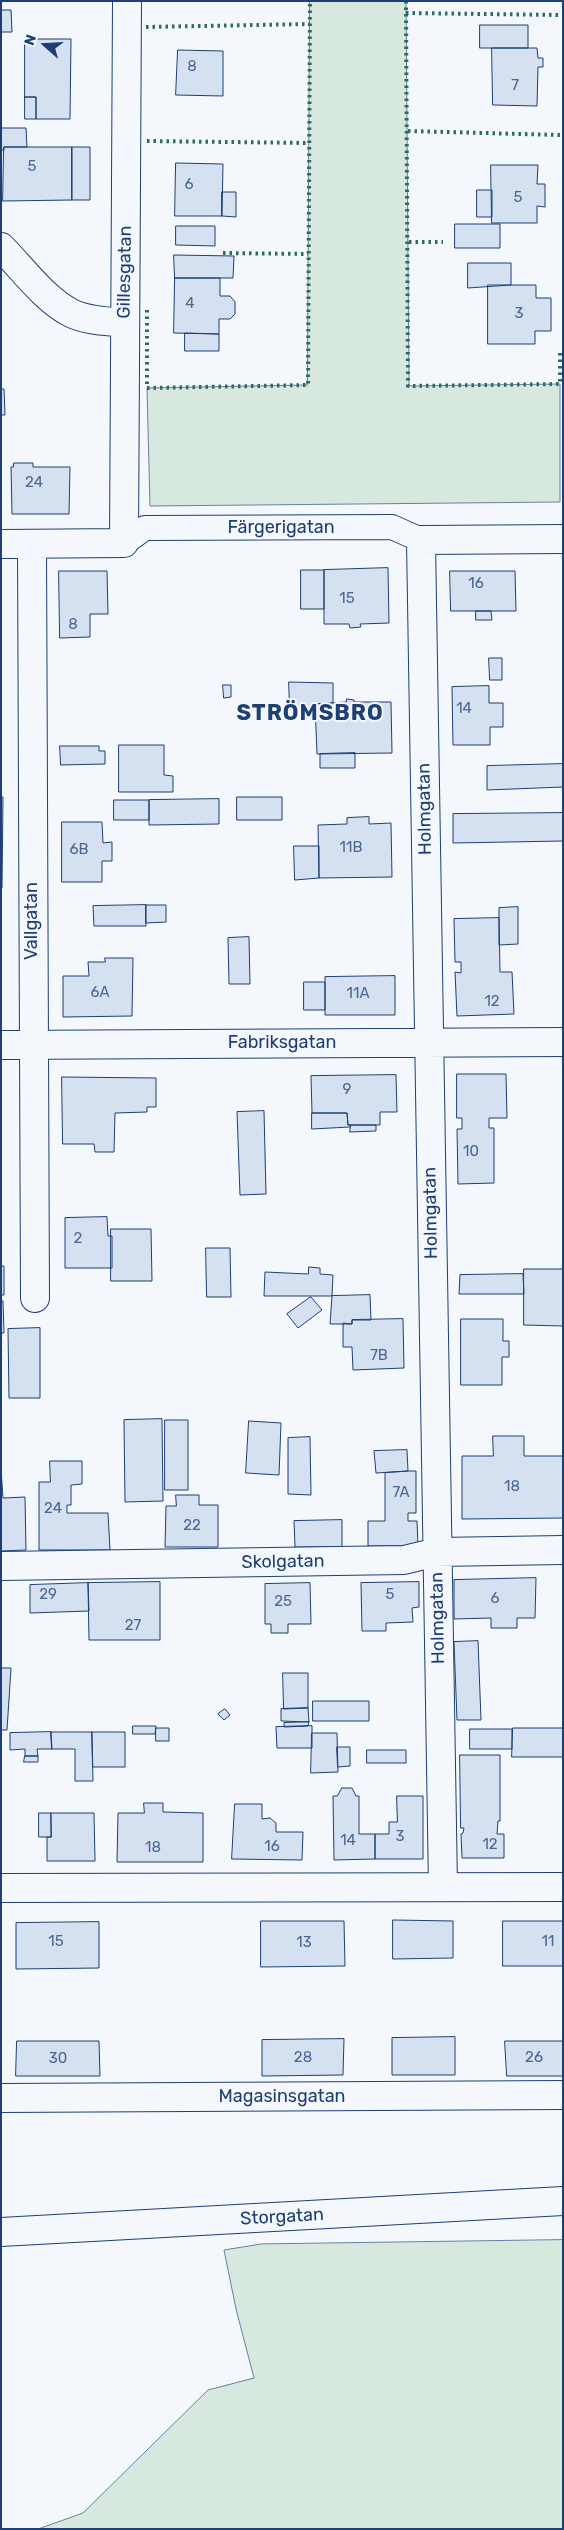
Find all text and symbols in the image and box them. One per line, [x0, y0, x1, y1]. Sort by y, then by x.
north arrow [20, 20, 70, 70]
text: N [21, 32, 40, 47]
house number: 8 [187, 58, 197, 76]
house number: 7 [511, 77, 519, 95]
house number: 5 [28, 158, 36, 176]
house number: 6 [184, 176, 194, 194]
house number: 5 [514, 189, 522, 207]
street label: Gillesgatan [113, 225, 137, 319]
house number: 4 [185, 295, 195, 313]
house number: 3 [514, 305, 524, 323]
house number: 24 [25, 474, 43, 492]
street label: Färgerigatan [227, 517, 335, 539]
house number: 16 [468, 575, 484, 593]
house number: 15 [339, 590, 355, 608]
house number: 8 [68, 616, 78, 634]
house number: 14 [456, 700, 472, 718]
district label: STRÖMSBRO [235, 701, 385, 727]
street label: Holmgatan [413, 763, 437, 855]
house number: 11B [340, 839, 362, 857]
house number: 6B [69, 841, 89, 859]
street label: Vallgatan [21, 882, 43, 960]
house number: 6A [90, 984, 110, 1002]
house number: 11A [347, 985, 369, 1003]
house number: 12 [484, 993, 500, 1011]
street label: Fabriksgatan [228, 1032, 336, 1054]
house number: 9 [343, 1081, 351, 1099]
house number: 10 [463, 1143, 479, 1161]
street label: Holmgatan [419, 1167, 443, 1259]
house number: 2 [74, 1230, 82, 1248]
house number: 7B [370, 1347, 388, 1365]
house number: 18 [504, 1478, 520, 1496]
house number: 7A [393, 1484, 409, 1502]
house number: 24 [44, 1500, 62, 1518]
house number: 22 [183, 1517, 201, 1535]
street label: Skolgatan [241, 1550, 325, 1574]
street label: Holmgatan [426, 1572, 450, 1664]
house number: 29 [39, 1586, 57, 1604]
house number: 5 [386, 1586, 394, 1604]
house number: 6 [490, 1590, 500, 1608]
house number: 25 [274, 1593, 292, 1611]
house number: 27 [125, 1617, 141, 1635]
house number: 3 [395, 1828, 405, 1846]
house number: 14 [340, 1832, 356, 1850]
house number: 12 [482, 1836, 498, 1854]
house number: 16 [264, 1838, 280, 1856]
house number: 18 [145, 1839, 161, 1857]
house number: 15 [48, 1933, 64, 1951]
house number: 11 [542, 1933, 554, 1951]
house number: 13 [296, 1934, 312, 1952]
house number: 28 [294, 2049, 312, 2067]
house number: 26 [525, 2049, 543, 2067]
house number: 30 [49, 2050, 67, 2068]
street label: Magasinsgatan [218, 2086, 346, 2108]
street label: Storgatan [240, 2204, 324, 2230]

